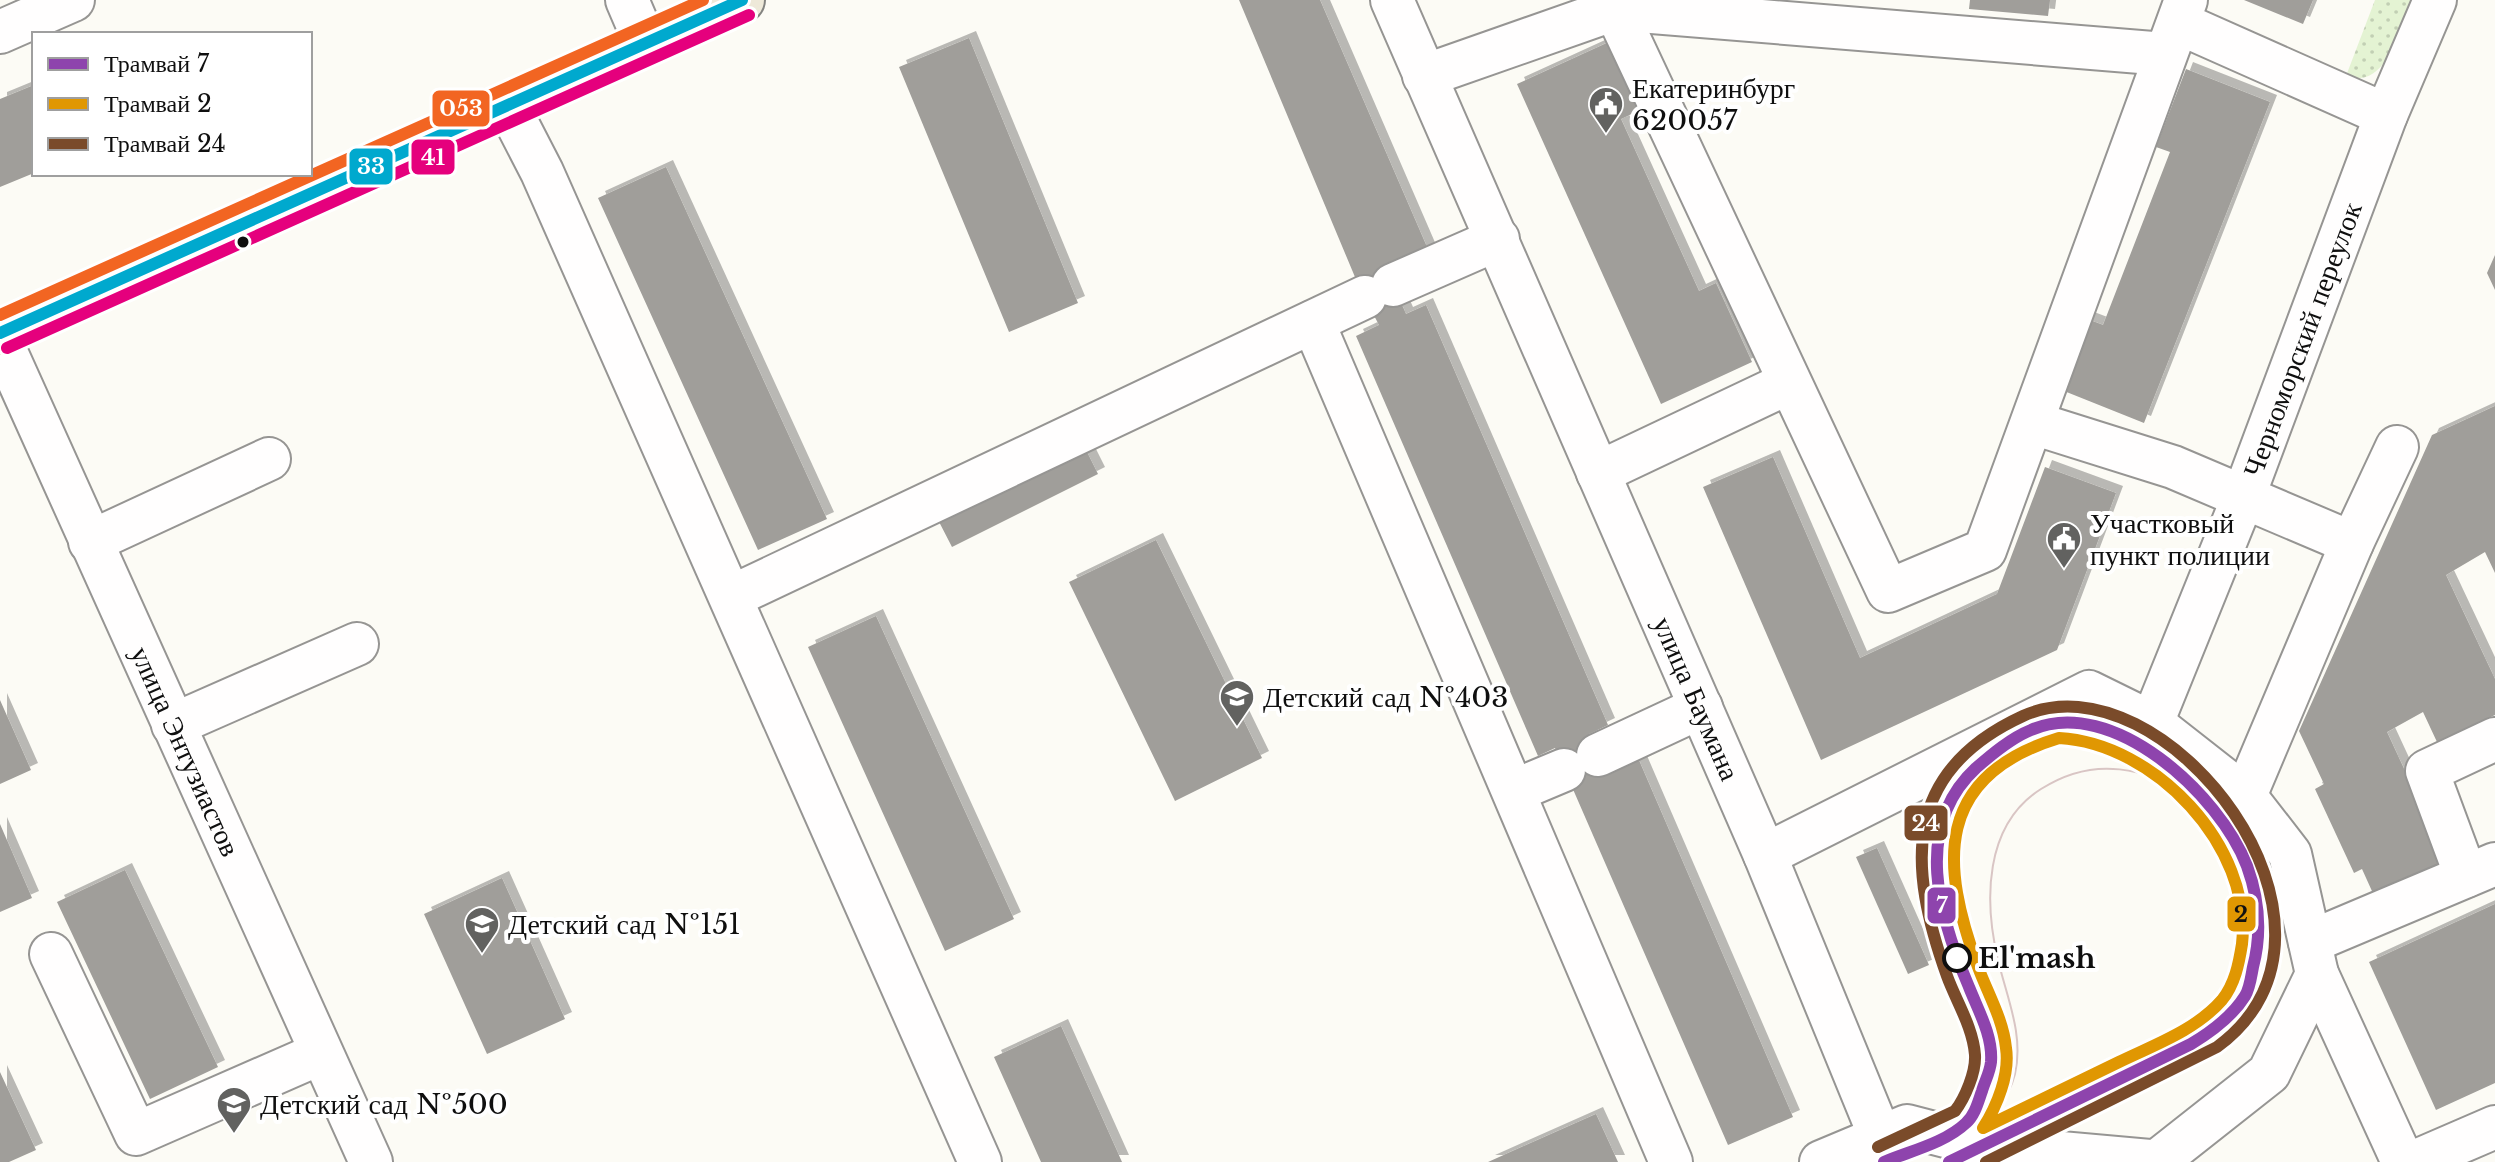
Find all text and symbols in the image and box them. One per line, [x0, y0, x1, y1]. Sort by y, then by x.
legend [32, 32, 312, 176]
text: Трамвай 7 [104, 49, 210, 78]
place label: Екатеринбург 620057 [1632, 71, 1795, 138]
public building icon: Екатеринбург 620057 [1587, 85, 1625, 135]
text: Трамвай 2 [104, 89, 212, 118]
line badge: 053 [431, 89, 491, 128]
text: 053 [439, 95, 483, 122]
text: Трамвай 24 [104, 129, 226, 158]
line badge: 41 [410, 138, 456, 176]
text: 41 [421, 144, 446, 171]
line badge: 33 [348, 147, 394, 186]
text: 33 [357, 153, 385, 180]
street label: Черноморский переулок [2235, 197, 2370, 482]
unlabelled marker [235, 234, 251, 250]
place label: Участковый пункт полиции [2090, 506, 2270, 573]
public building icon: Участковый пункт полиции [2045, 520, 2083, 570]
street label: улица Баумана [1646, 611, 1748, 786]
street label: улица Энтузиастов [123, 641, 248, 862]
school or university icon: Детский сад №403 [1218, 678, 1256, 728]
place label: Детский сад №403 [1263, 680, 1509, 715]
line badge: 24 [1903, 804, 1949, 842]
text: 24 [1912, 810, 1940, 837]
line badge: 7 [1926, 886, 1957, 925]
text: 7 [1936, 892, 1948, 919]
line badge: 2 [2226, 895, 2257, 933]
text: 2 [2234, 901, 2248, 928]
school or university icon: Детский сад №151 [463, 905, 501, 955]
place label: Детский сад №151 [508, 907, 741, 942]
place label: El'mash [1978, 941, 2095, 976]
marker: El'mash [1943, 944, 1971, 972]
school or university icon: Детский сад №500 [215, 1085, 253, 1135]
place label: Детский сад №500 [260, 1087, 508, 1122]

